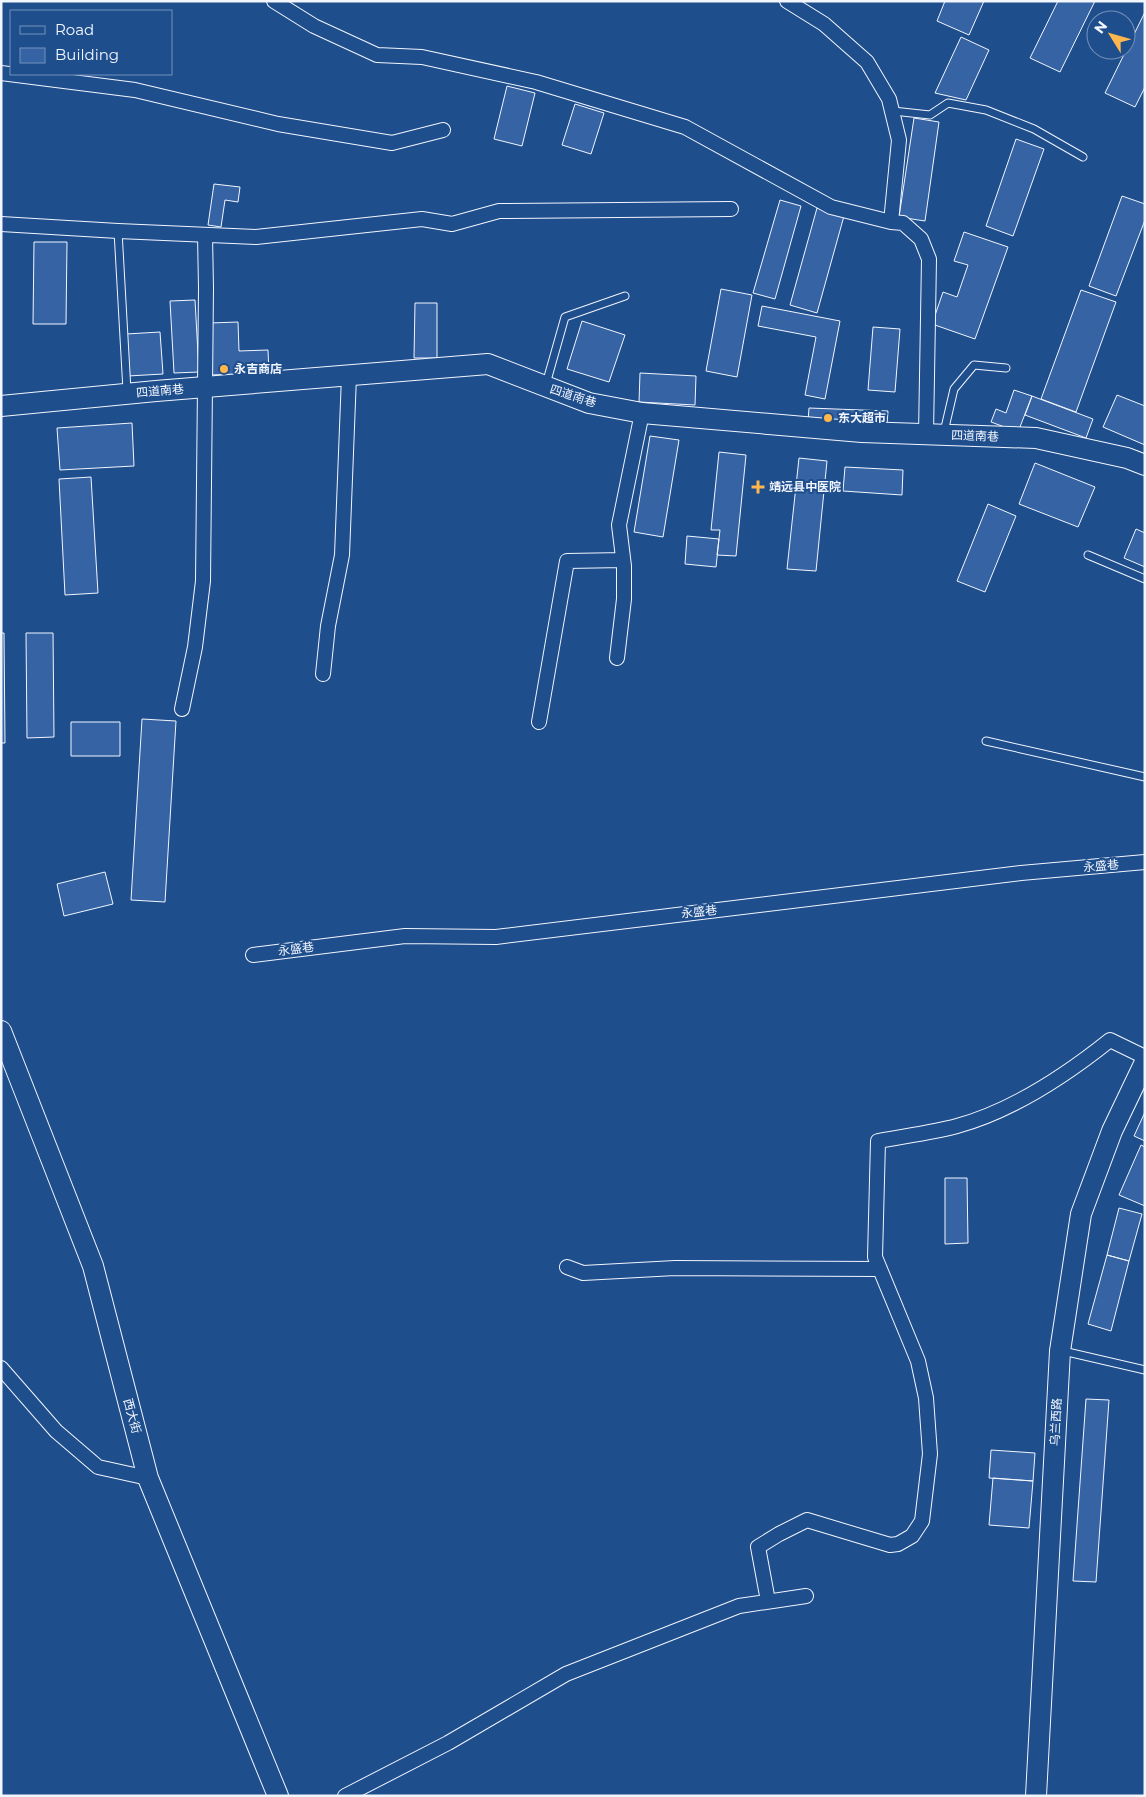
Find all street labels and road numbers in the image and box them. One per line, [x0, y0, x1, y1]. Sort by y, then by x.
street label: 四道南巷 [135, 381, 185, 400]
street label: 四道南巷 [548, 381, 598, 410]
street label: 四道南巷 [951, 427, 999, 444]
street label: 永盛巷 [1082, 856, 1120, 875]
street label: 永盛巷 [680, 902, 718, 921]
street label: 永盛巷 [277, 939, 315, 958]
street label: 西大街 [121, 1397, 144, 1435]
street label: 乌兰西路 [1047, 1398, 1064, 1446]

